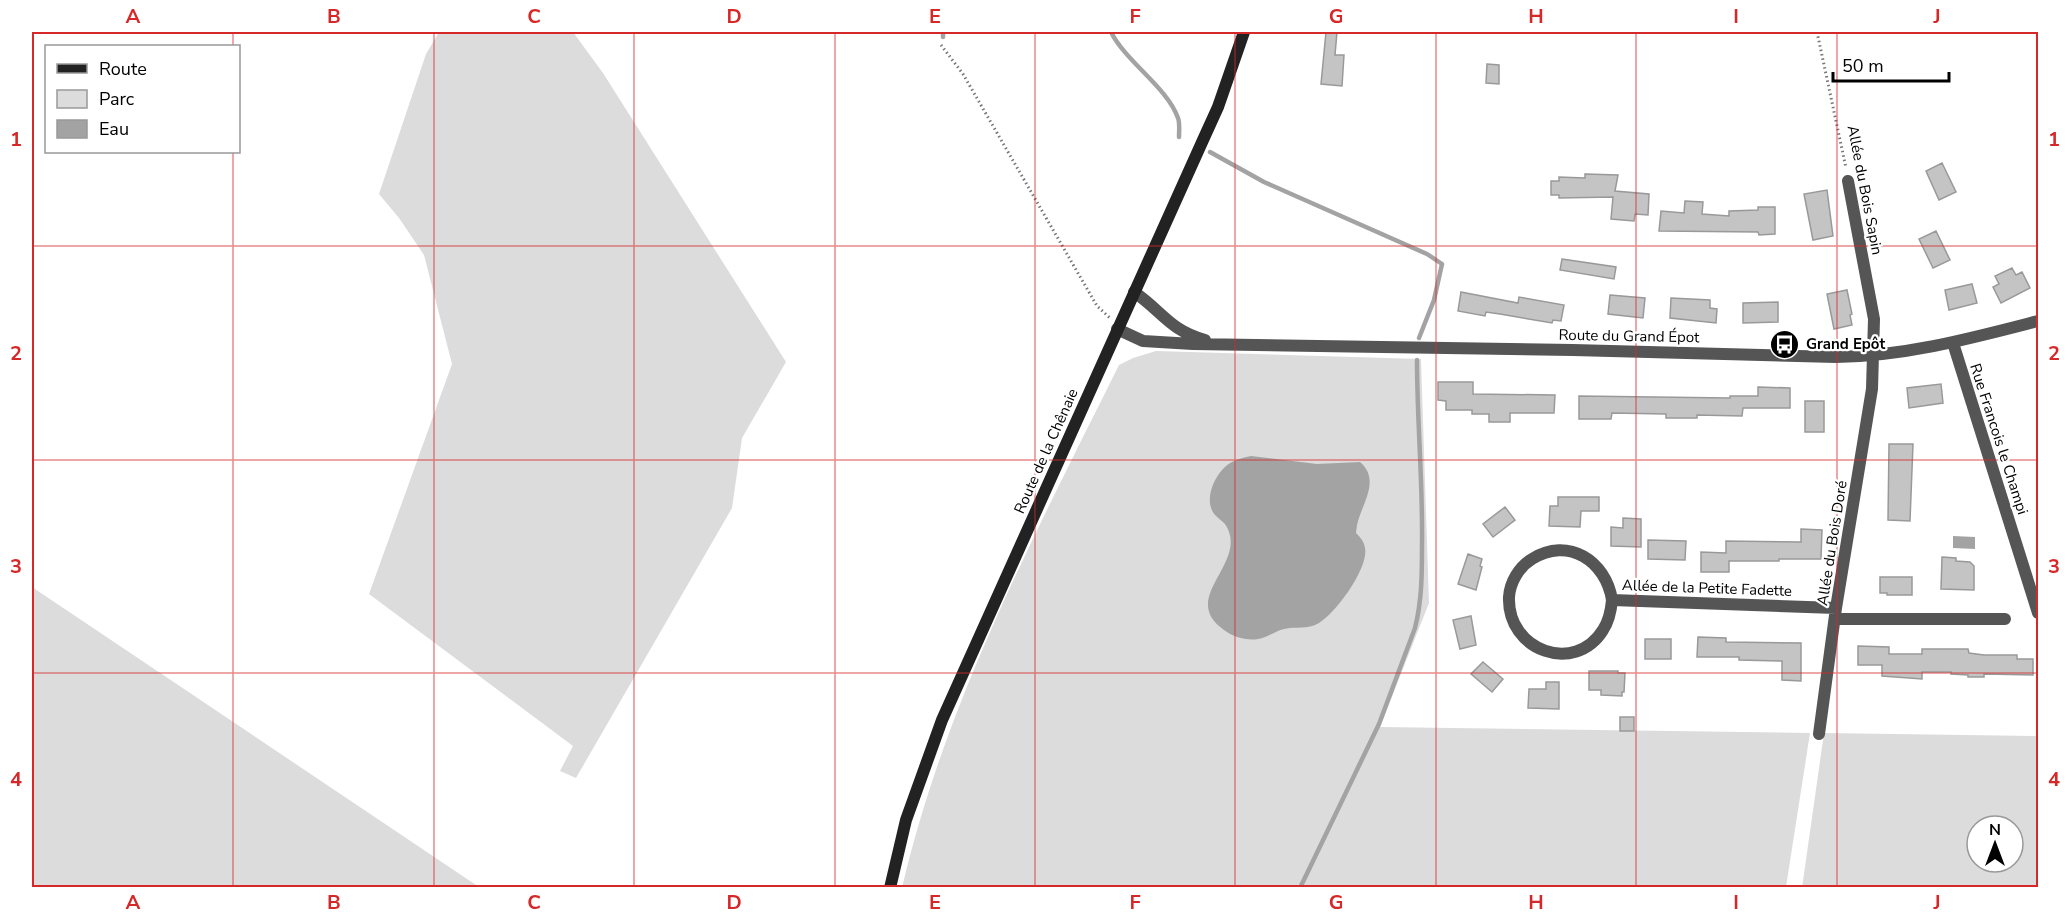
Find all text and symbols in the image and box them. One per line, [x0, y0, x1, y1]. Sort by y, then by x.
text: A [126, 3, 141, 30]
text: B [327, 3, 341, 30]
text: C [527, 3, 541, 30]
text: D [726, 3, 742, 30]
text: E [929, 3, 941, 30]
text: F [1129, 3, 1141, 30]
text: G [1329, 3, 1343, 30]
text: H [1528, 3, 1544, 30]
text: I [1733, 3, 1739, 30]
text: J [1932, 3, 1941, 30]
legend [45, 45, 240, 153]
scale bar [1833, 45, 1948, 83]
text: 50 m [1842, 54, 1884, 78]
text: Route [99, 57, 147, 81]
text: Parc [99, 87, 134, 111]
text: Eau [99, 117, 129, 141]
street label: Allée du Bois Sapin [1843, 124, 1887, 256]
text: 1 [10, 126, 22, 153]
text: 1 [2048, 126, 2060, 153]
street label: Route du Grand Épot [1558, 325, 1700, 347]
bus stop icon: Grand Epôt [1769, 328, 1801, 360]
place label: Grand Epôt [1806, 334, 1885, 354]
text: 2 [10, 340, 22, 367]
text: 2 [2048, 340, 2060, 367]
street label: Rue Francois le Champi [1965, 361, 2033, 517]
street label: Route de la Chênaie [1009, 385, 1083, 517]
street label: Allée du Bois Doré [1812, 479, 1852, 607]
text: 3 [10, 553, 22, 580]
text: 3 [2048, 553, 2060, 580]
street label: Allée de la Petite Fadette [1622, 575, 1792, 601]
text: 4 [10, 766, 22, 793]
text: 4 [2048, 766, 2060, 793]
north arrow [1965, 814, 2025, 874]
text: N [1989, 819, 2001, 841]
text: A [126, 889, 141, 916]
text: B [327, 889, 341, 916]
text: C [527, 889, 541, 916]
text: D [726, 889, 742, 916]
text: E [929, 889, 941, 916]
text: F [1129, 889, 1141, 916]
text: G [1329, 889, 1343, 916]
text: H [1528, 889, 1544, 916]
text: I [1733, 889, 1739, 916]
text: J [1932, 889, 1941, 916]

